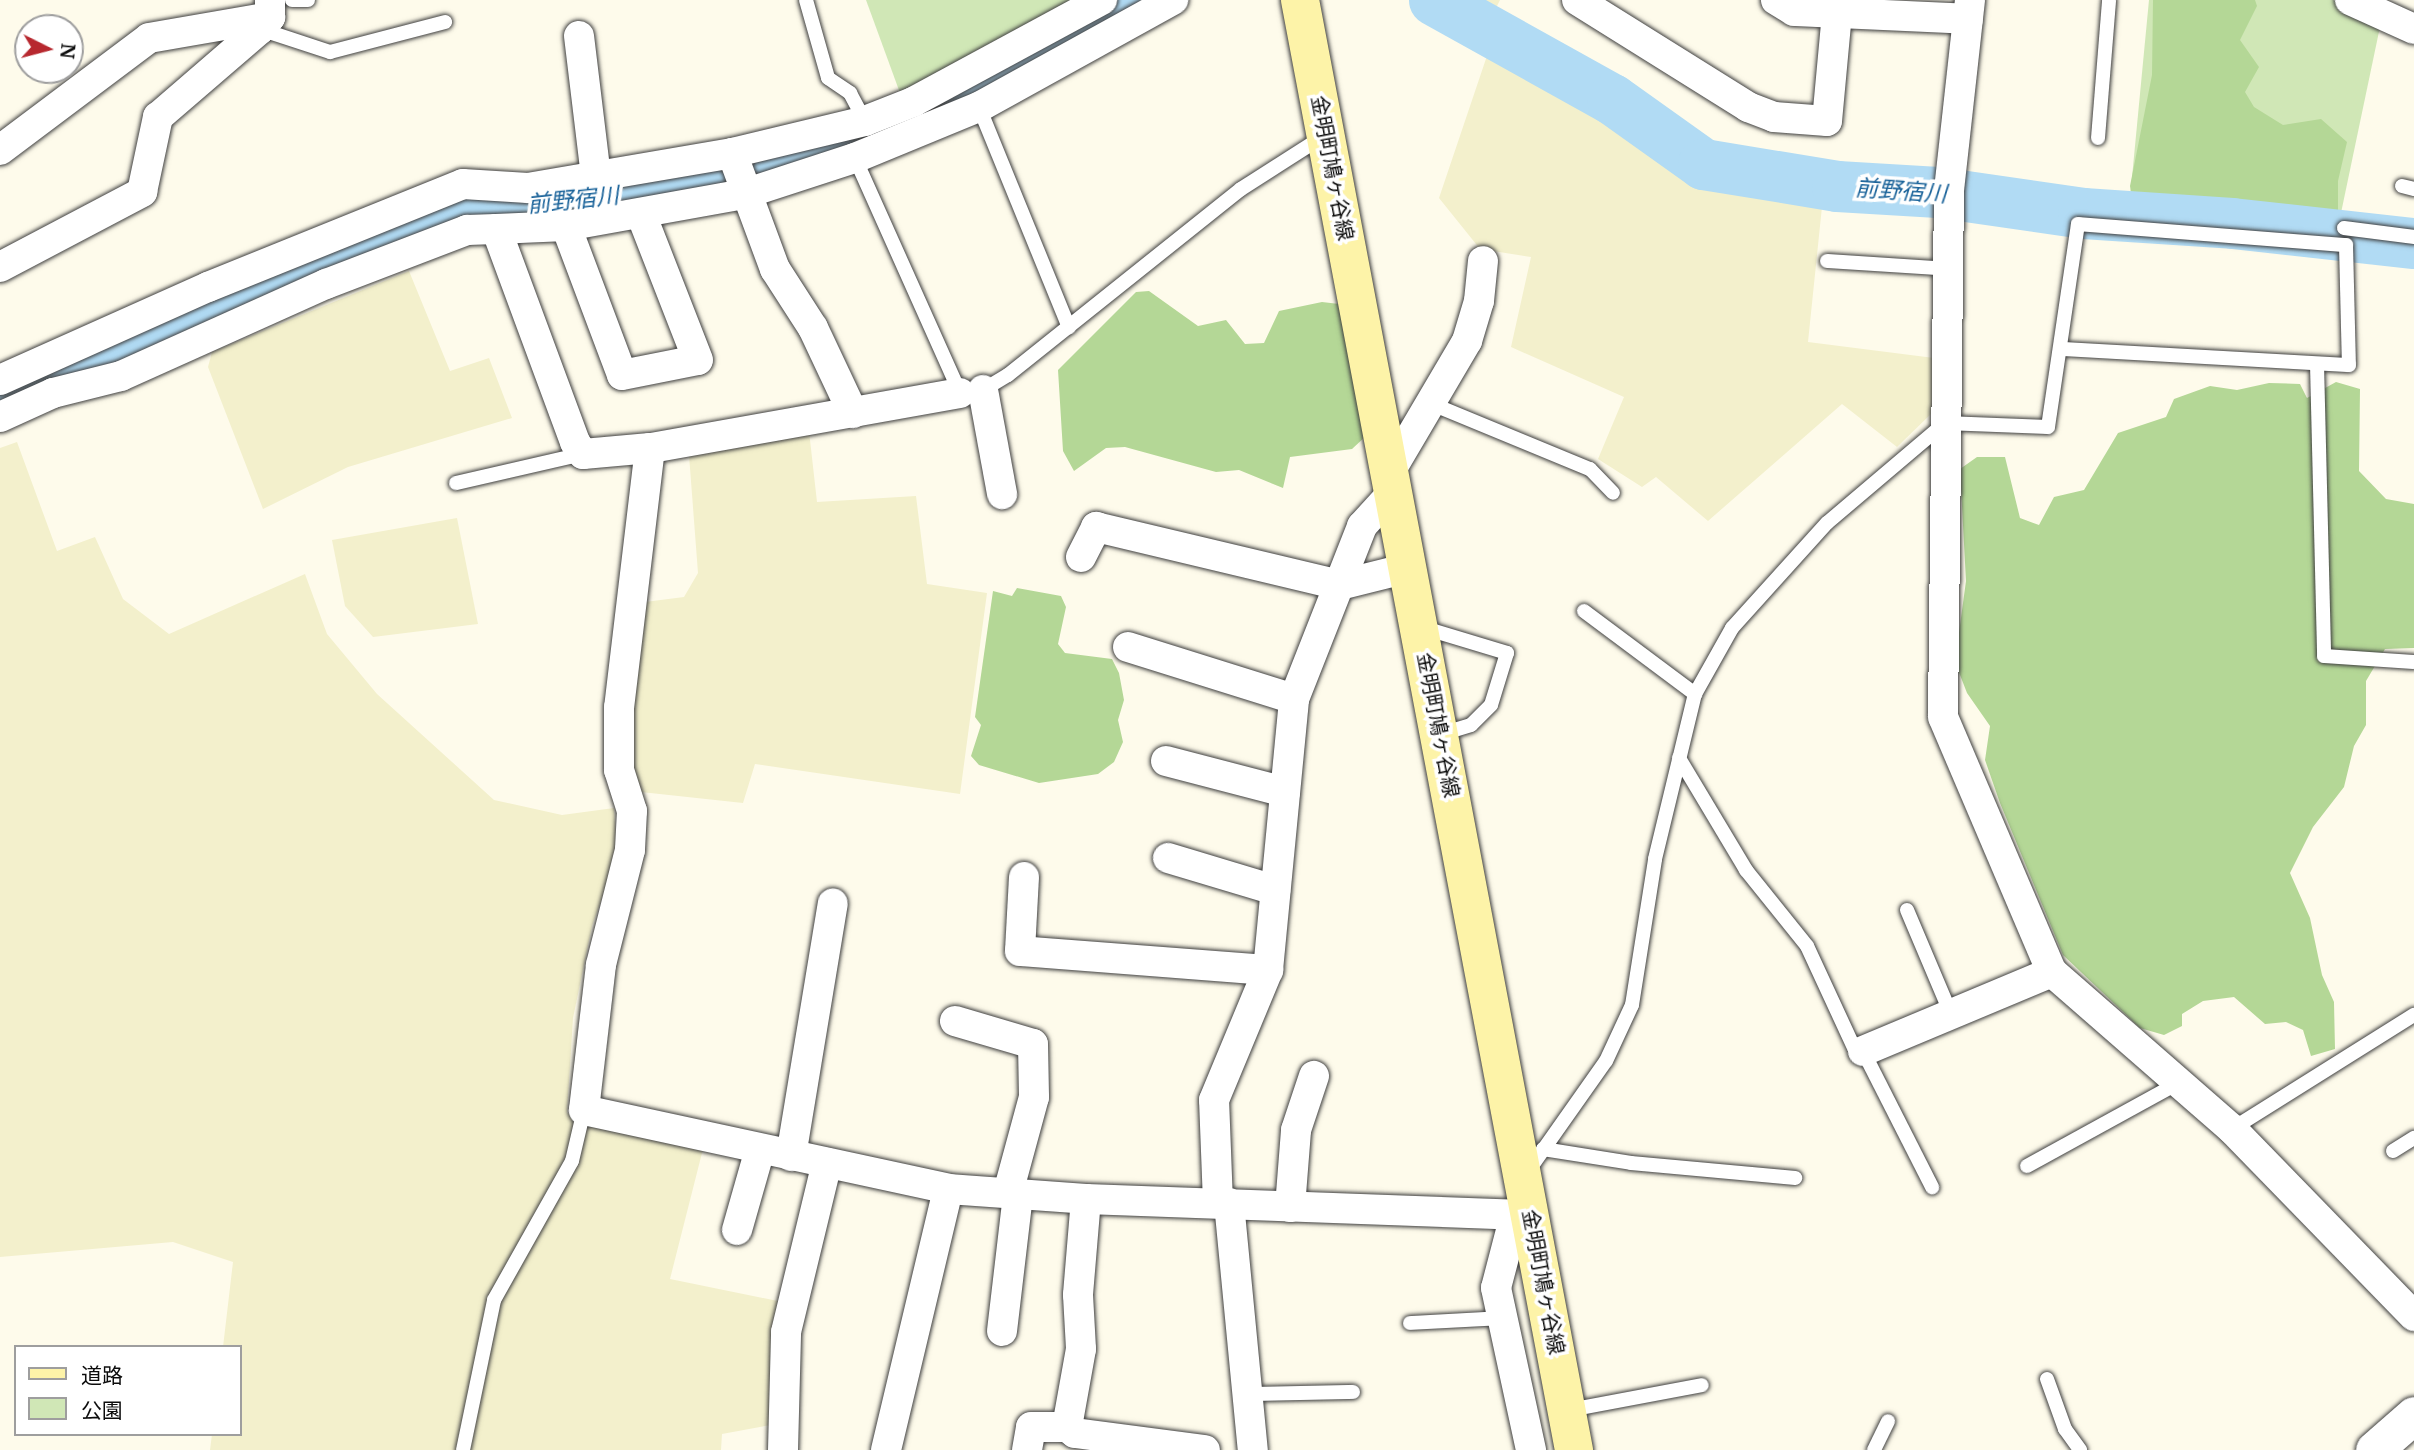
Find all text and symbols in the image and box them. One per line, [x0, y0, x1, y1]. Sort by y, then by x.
north arrow [14, 14, 84, 84]
text: N [55, 42, 81, 60]
street label: 金明町鳩ヶ谷線 [1306, 93, 1358, 243]
water label: 前野宿川 [1854, 174, 1948, 208]
water label: 前野宿川 [526, 181, 620, 219]
street label: 金明町鳩ヶ谷線 [1412, 650, 1464, 800]
street label: 金明町鳩ヶ谷線 [1517, 1207, 1569, 1357]
legend [14, 1345, 242, 1436]
text: 道路 [81, 1362, 123, 1389]
text: 公園 [81, 1397, 123, 1424]

